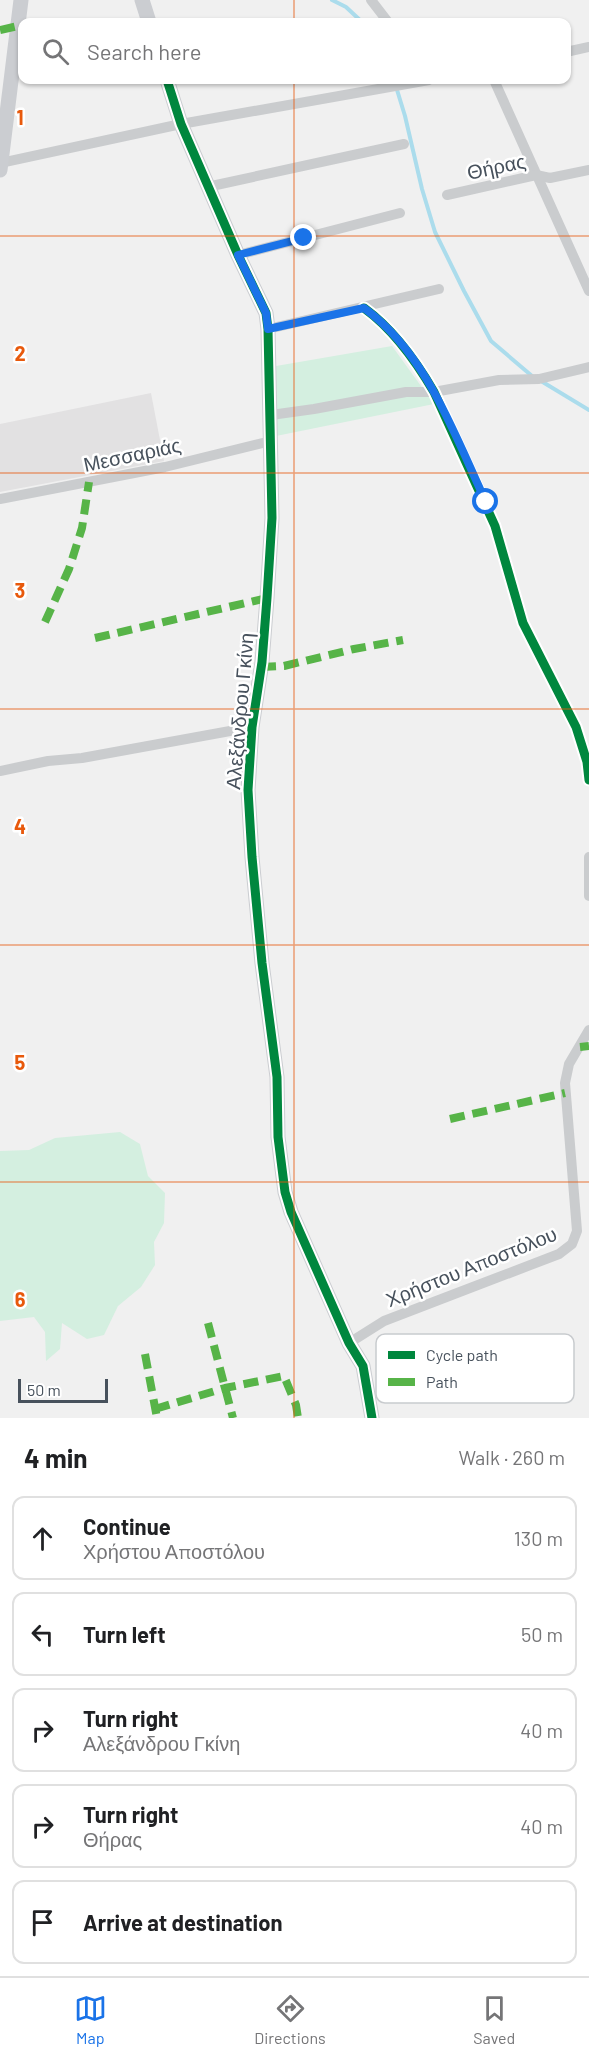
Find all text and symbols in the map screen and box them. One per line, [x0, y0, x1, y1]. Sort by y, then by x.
search box [18, 18, 571, 84]
icon: search [39, 35, 72, 68]
text: Search here [87, 38, 201, 64]
text: 1 [16, 105, 24, 129]
street label: Θήρας [465, 148, 528, 184]
route end [290, 224, 316, 250]
text: 2 [14, 341, 26, 365]
street label: Μεσσαριάς [81, 432, 183, 476]
route start [472, 488, 498, 514]
text: 3 [15, 578, 25, 602]
street label: Αλεξάνδρου Γκίνη [220, 632, 258, 790]
text: 4 [14, 814, 26, 838]
text: 5 [15, 1050, 26, 1074]
street label: Χρήστου Αποστόλου [382, 1221, 560, 1311]
text: 6 [15, 1287, 26, 1311]
legend [376, 1334, 574, 1403]
text: Cycle path [426, 1345, 498, 1364]
text: Path [426, 1372, 458, 1391]
scale bar [18, 1376, 108, 1404]
text: 50 m [27, 1380, 61, 1399]
text: 4 min [24, 1442, 88, 1473]
text: Walk · 260 m [458, 1445, 565, 1469]
text: Continue [83, 1513, 171, 1539]
icon: ahead [26, 1522, 59, 1555]
text: 130 m [514, 1526, 563, 1550]
text: Χρήστου Αποστόλου [83, 1539, 265, 1563]
icon: left [26, 1618, 59, 1651]
text: Turn left [83, 1621, 166, 1647]
text: 50 m [521, 1622, 563, 1646]
text: Turn right [83, 1705, 178, 1731]
icon: right [26, 1714, 59, 1747]
text: 40 m [520, 1718, 563, 1742]
text: Αλεξάνδρου Γκίνη [83, 1731, 240, 1755]
text: Turn right [83, 1801, 178, 1827]
icon: right [26, 1810, 59, 1843]
text: 40 m [520, 1814, 563, 1838]
text: Θήρας [83, 1827, 142, 1851]
icon: arrive [26, 1906, 59, 1939]
text: Arrive at destination [83, 1909, 282, 1935]
tab: Map [74, 1992, 107, 2047]
tab: Directions [254, 1992, 326, 2047]
tab: Saved [473, 1992, 515, 2047]

